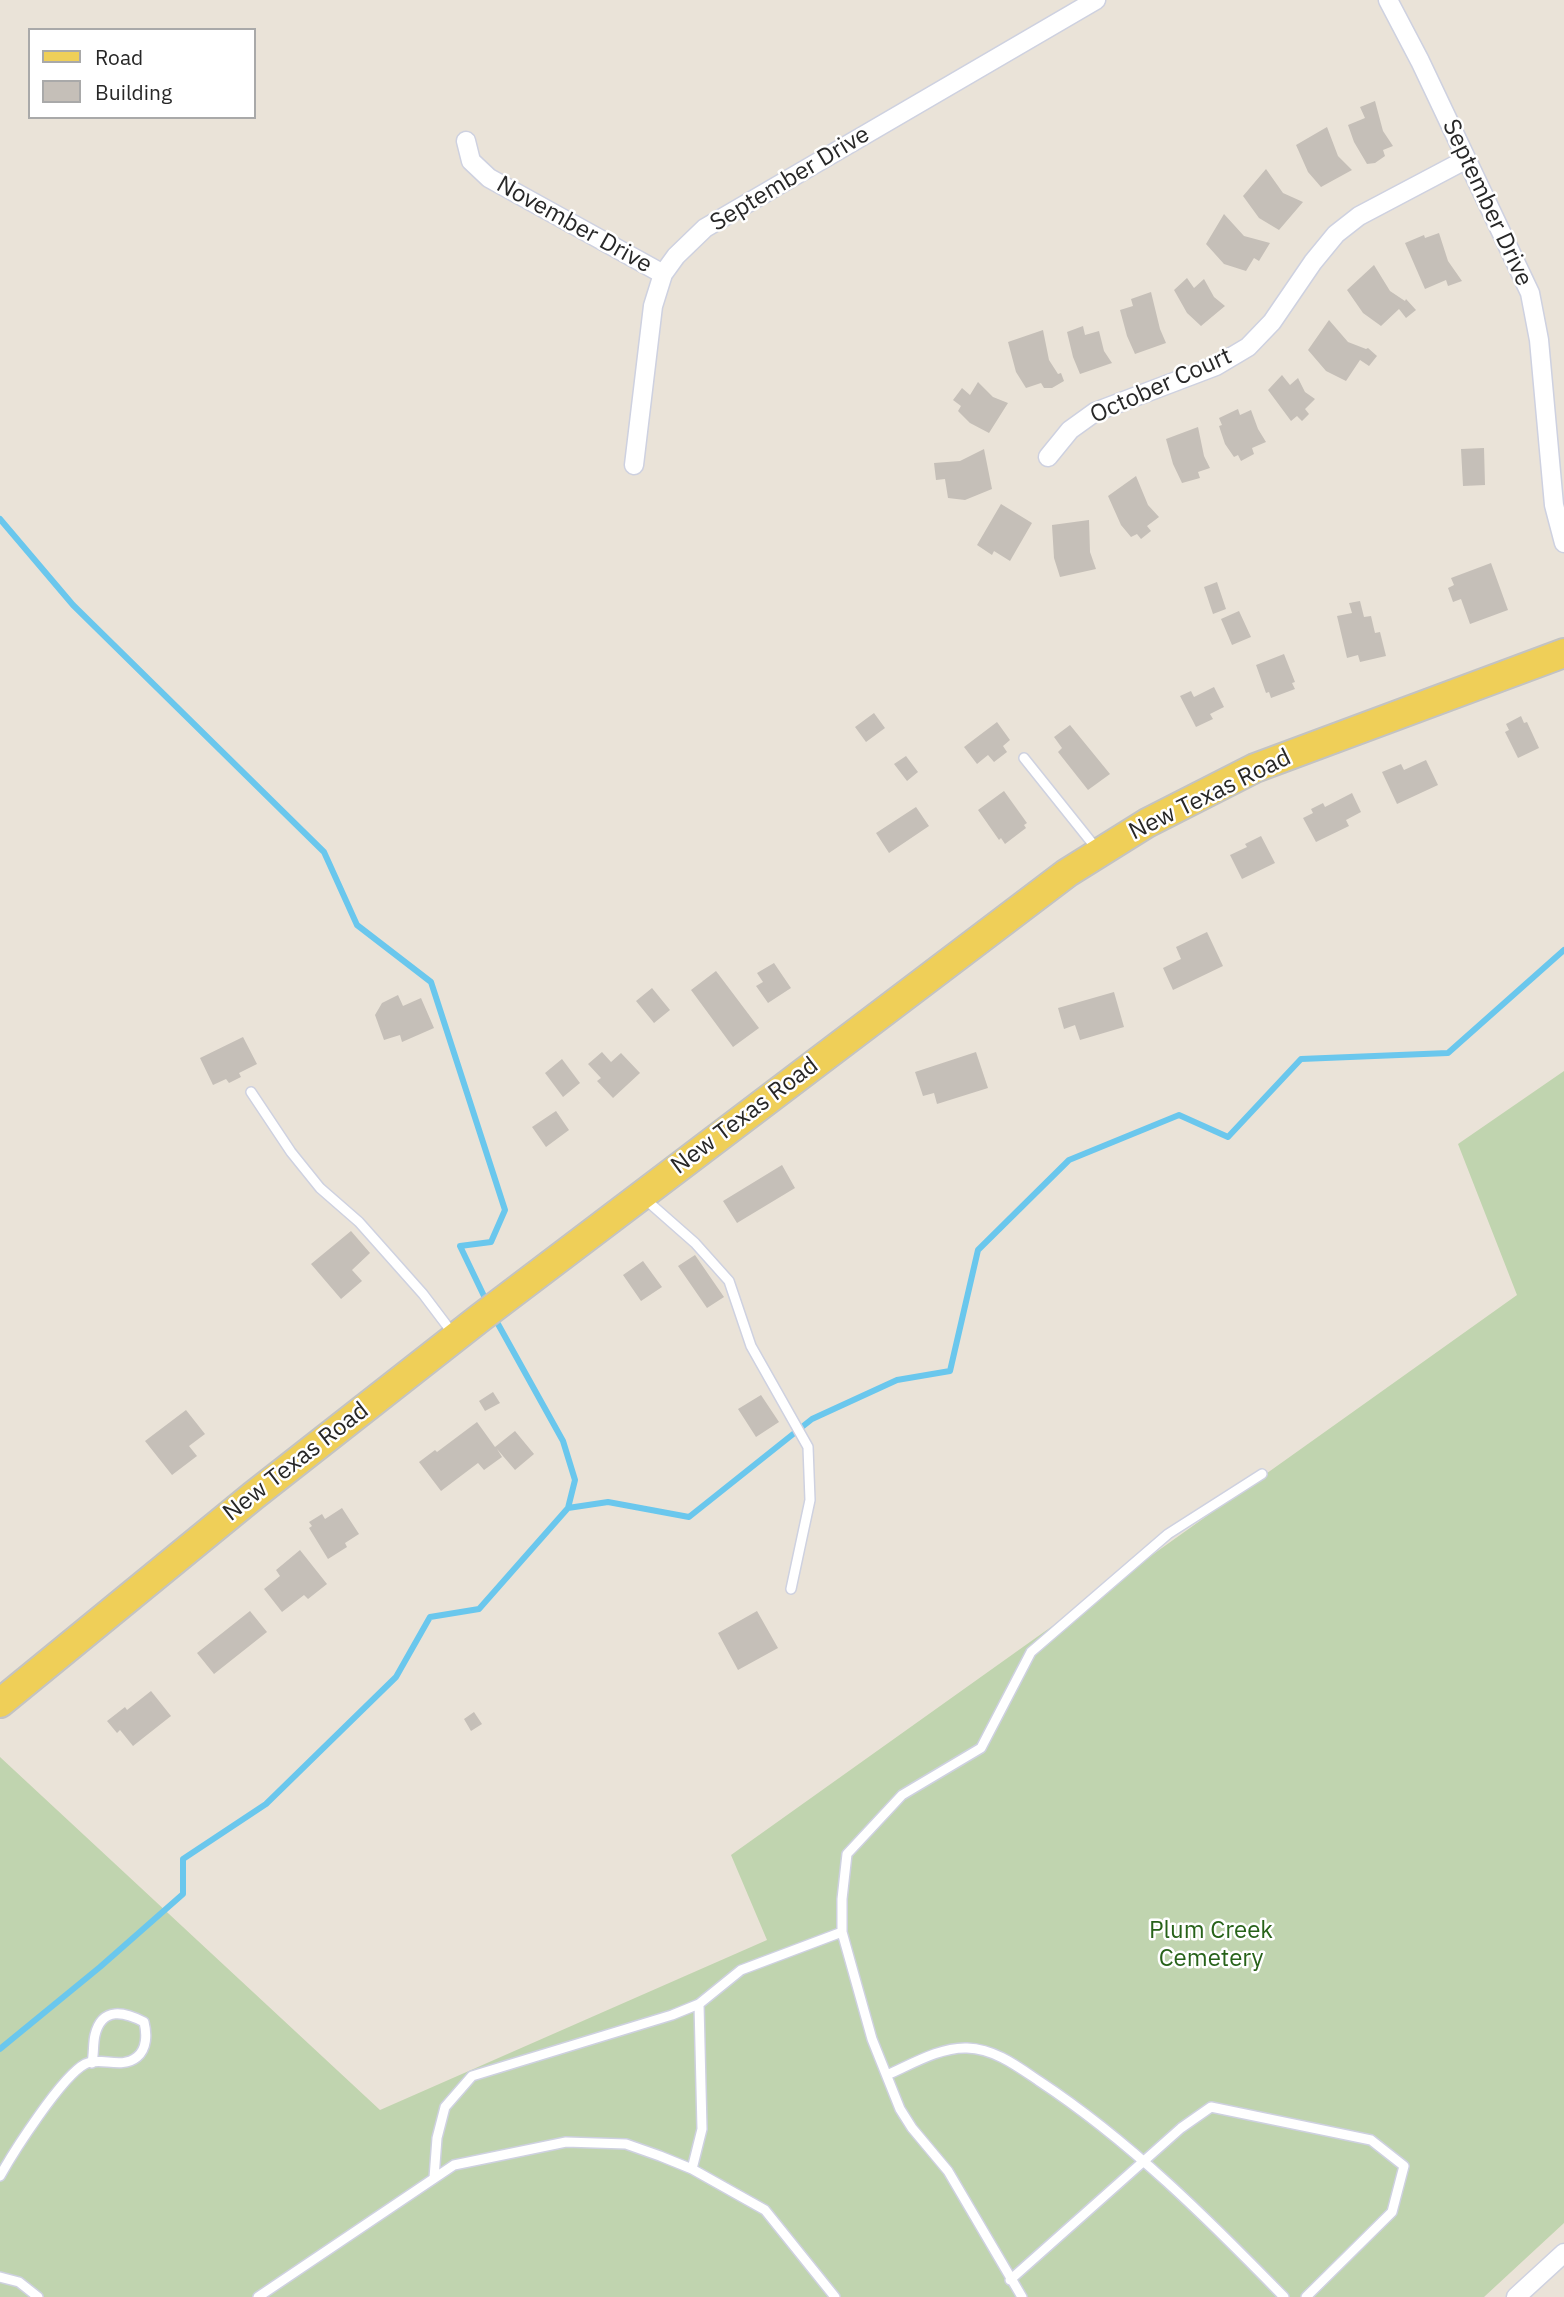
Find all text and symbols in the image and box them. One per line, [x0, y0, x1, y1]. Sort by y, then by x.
legend [28, 28, 256, 119]
text: Road [95, 43, 143, 71]
text: Building [95, 78, 172, 106]
street label: September Drive [1436, 115, 1538, 291]
street label: September Drive [705, 120, 875, 238]
street label: November Drive [491, 170, 657, 280]
street label: October Court [1086, 342, 1236, 430]
street label: New Texas Road [1124, 743, 1296, 847]
street label: New Texas Road [666, 1051, 824, 1181]
street label: New Texas Road [218, 1396, 374, 1528]
park label: Plum Creek Cemetery [1149, 1917, 1273, 1973]

